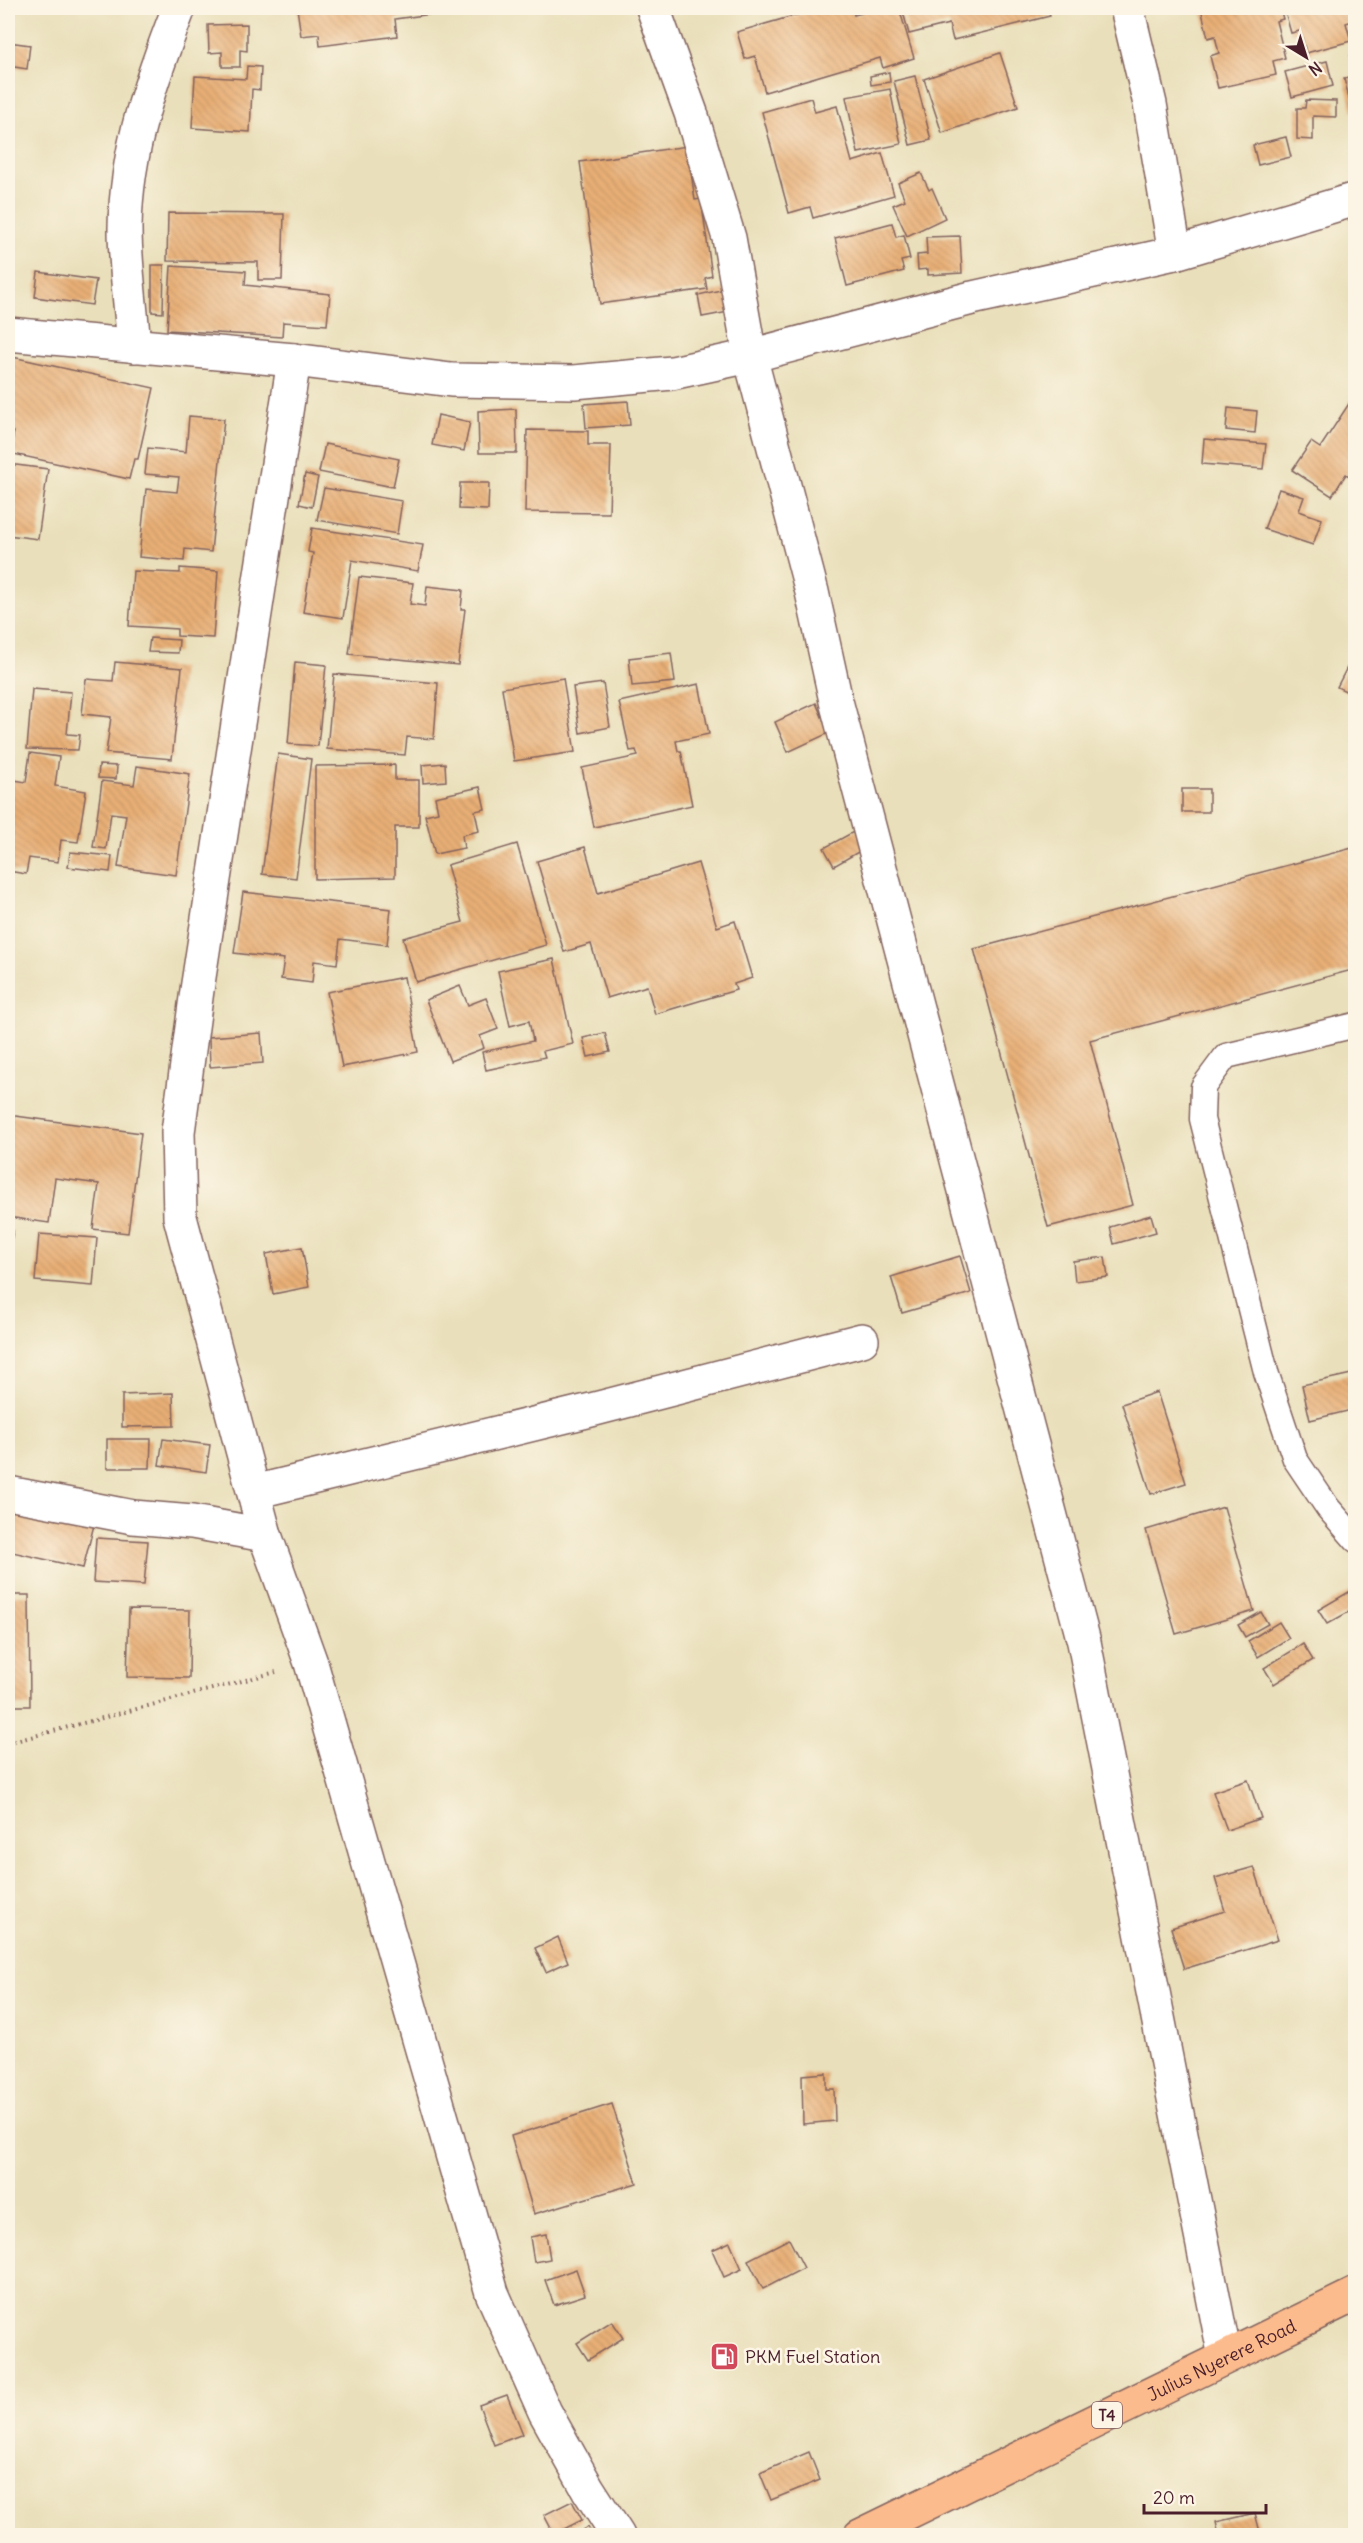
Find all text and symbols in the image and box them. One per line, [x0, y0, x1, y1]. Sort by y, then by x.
north arrow [1276, 27, 1336, 87]
text: N [1305, 58, 1326, 80]
street label: Julius Nyerere Road [1143, 2314, 1300, 2406]
fuel station icon: PKM Fuel Station [708, 2340, 740, 2372]
place label: PKM Fuel Station [745, 2345, 881, 2368]
road number: T4 [1092, 2402, 1122, 2428]
scale bar [1144, 2477, 1266, 2515]
text: 20 m [1153, 2486, 1195, 2509]

